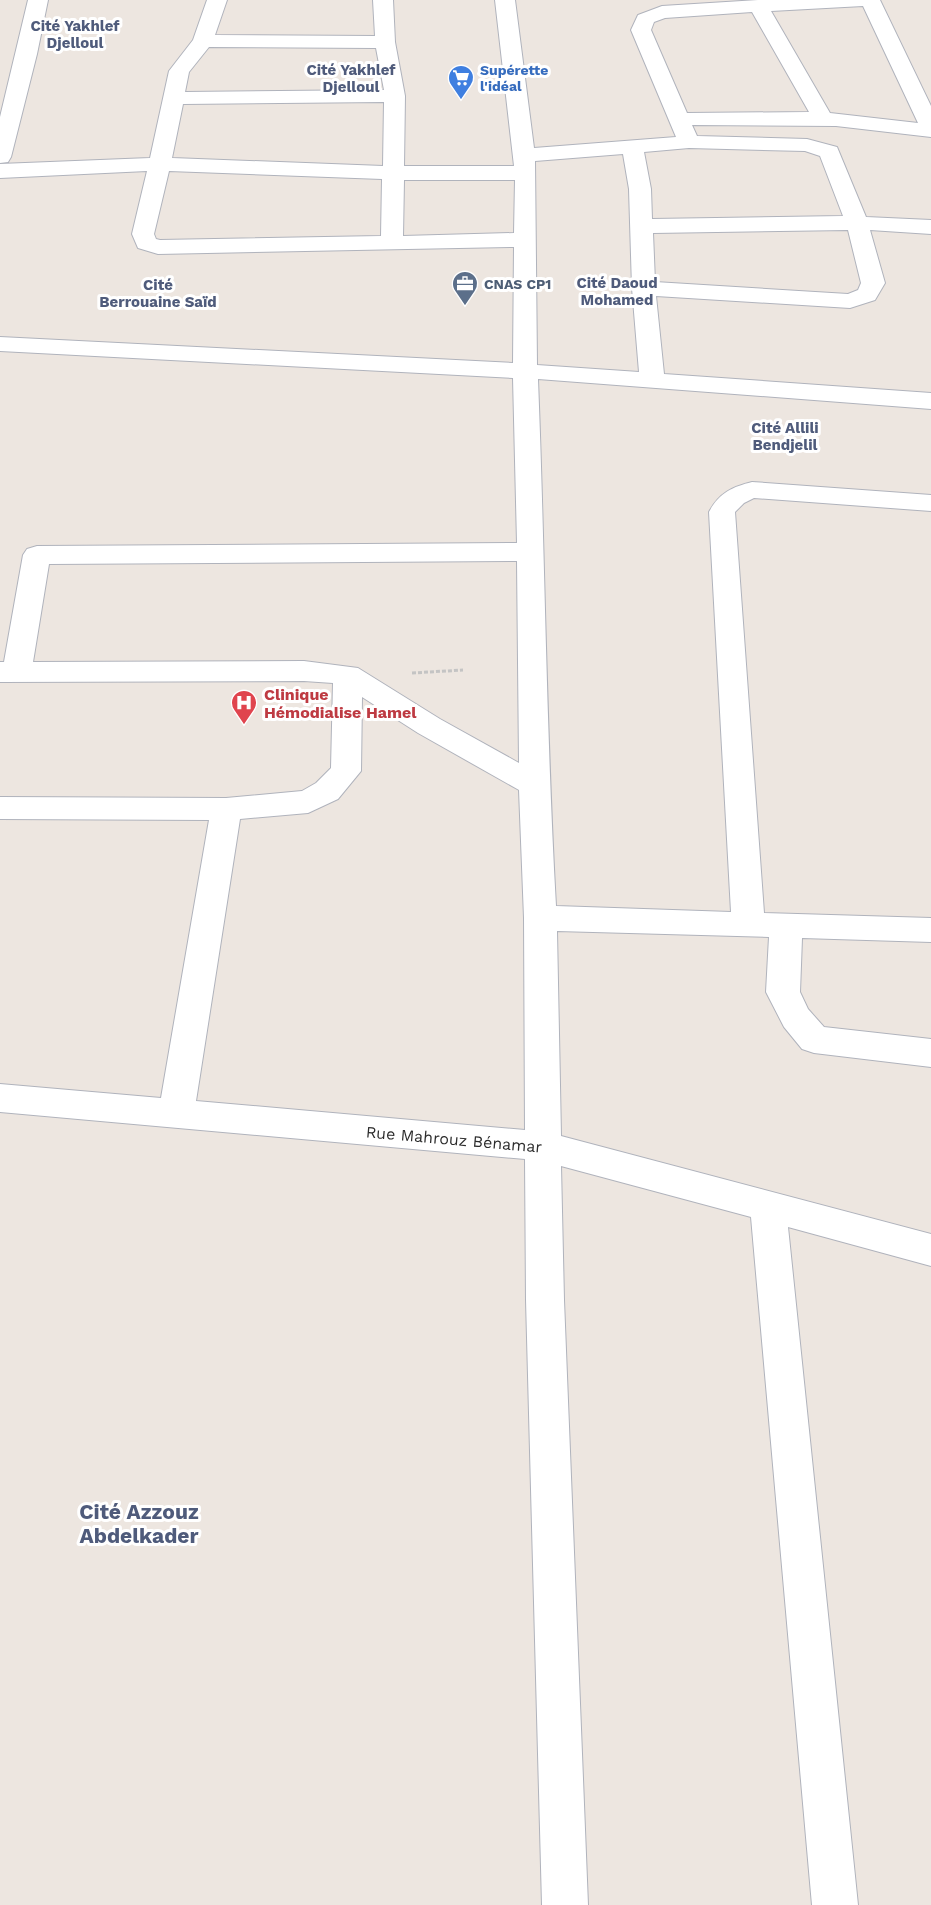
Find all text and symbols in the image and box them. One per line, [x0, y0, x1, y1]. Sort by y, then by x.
district label: Cité Yakhlef Djelloul [30, 17, 120, 52]
district label: Cité Yakhlef Djelloul [306, 61, 396, 96]
place label: Supérette l'idéal [480, 62, 548, 94]
supermarket icon: Supérette l'idéal [446, 63, 476, 101]
office icon: CNAS CP1 [450, 269, 480, 307]
district label: Cité Daoud Mohamed [576, 274, 658, 309]
district label: Cité Berrouaine Saïd [99, 276, 217, 311]
place label: CNAS CP1 [484, 276, 551, 292]
district label: Cité Allili Bendjelil [751, 419, 819, 454]
place label: Clinique Hémodialise Hamel [264, 685, 417, 722]
hospital icon: Clinique Hémodialise Hamel [229, 688, 259, 726]
street label: Rue Mahrouz Bénamar [365, 1122, 543, 1157]
district label: Cité Azzouz Abdelkader [79, 1499, 199, 1548]

